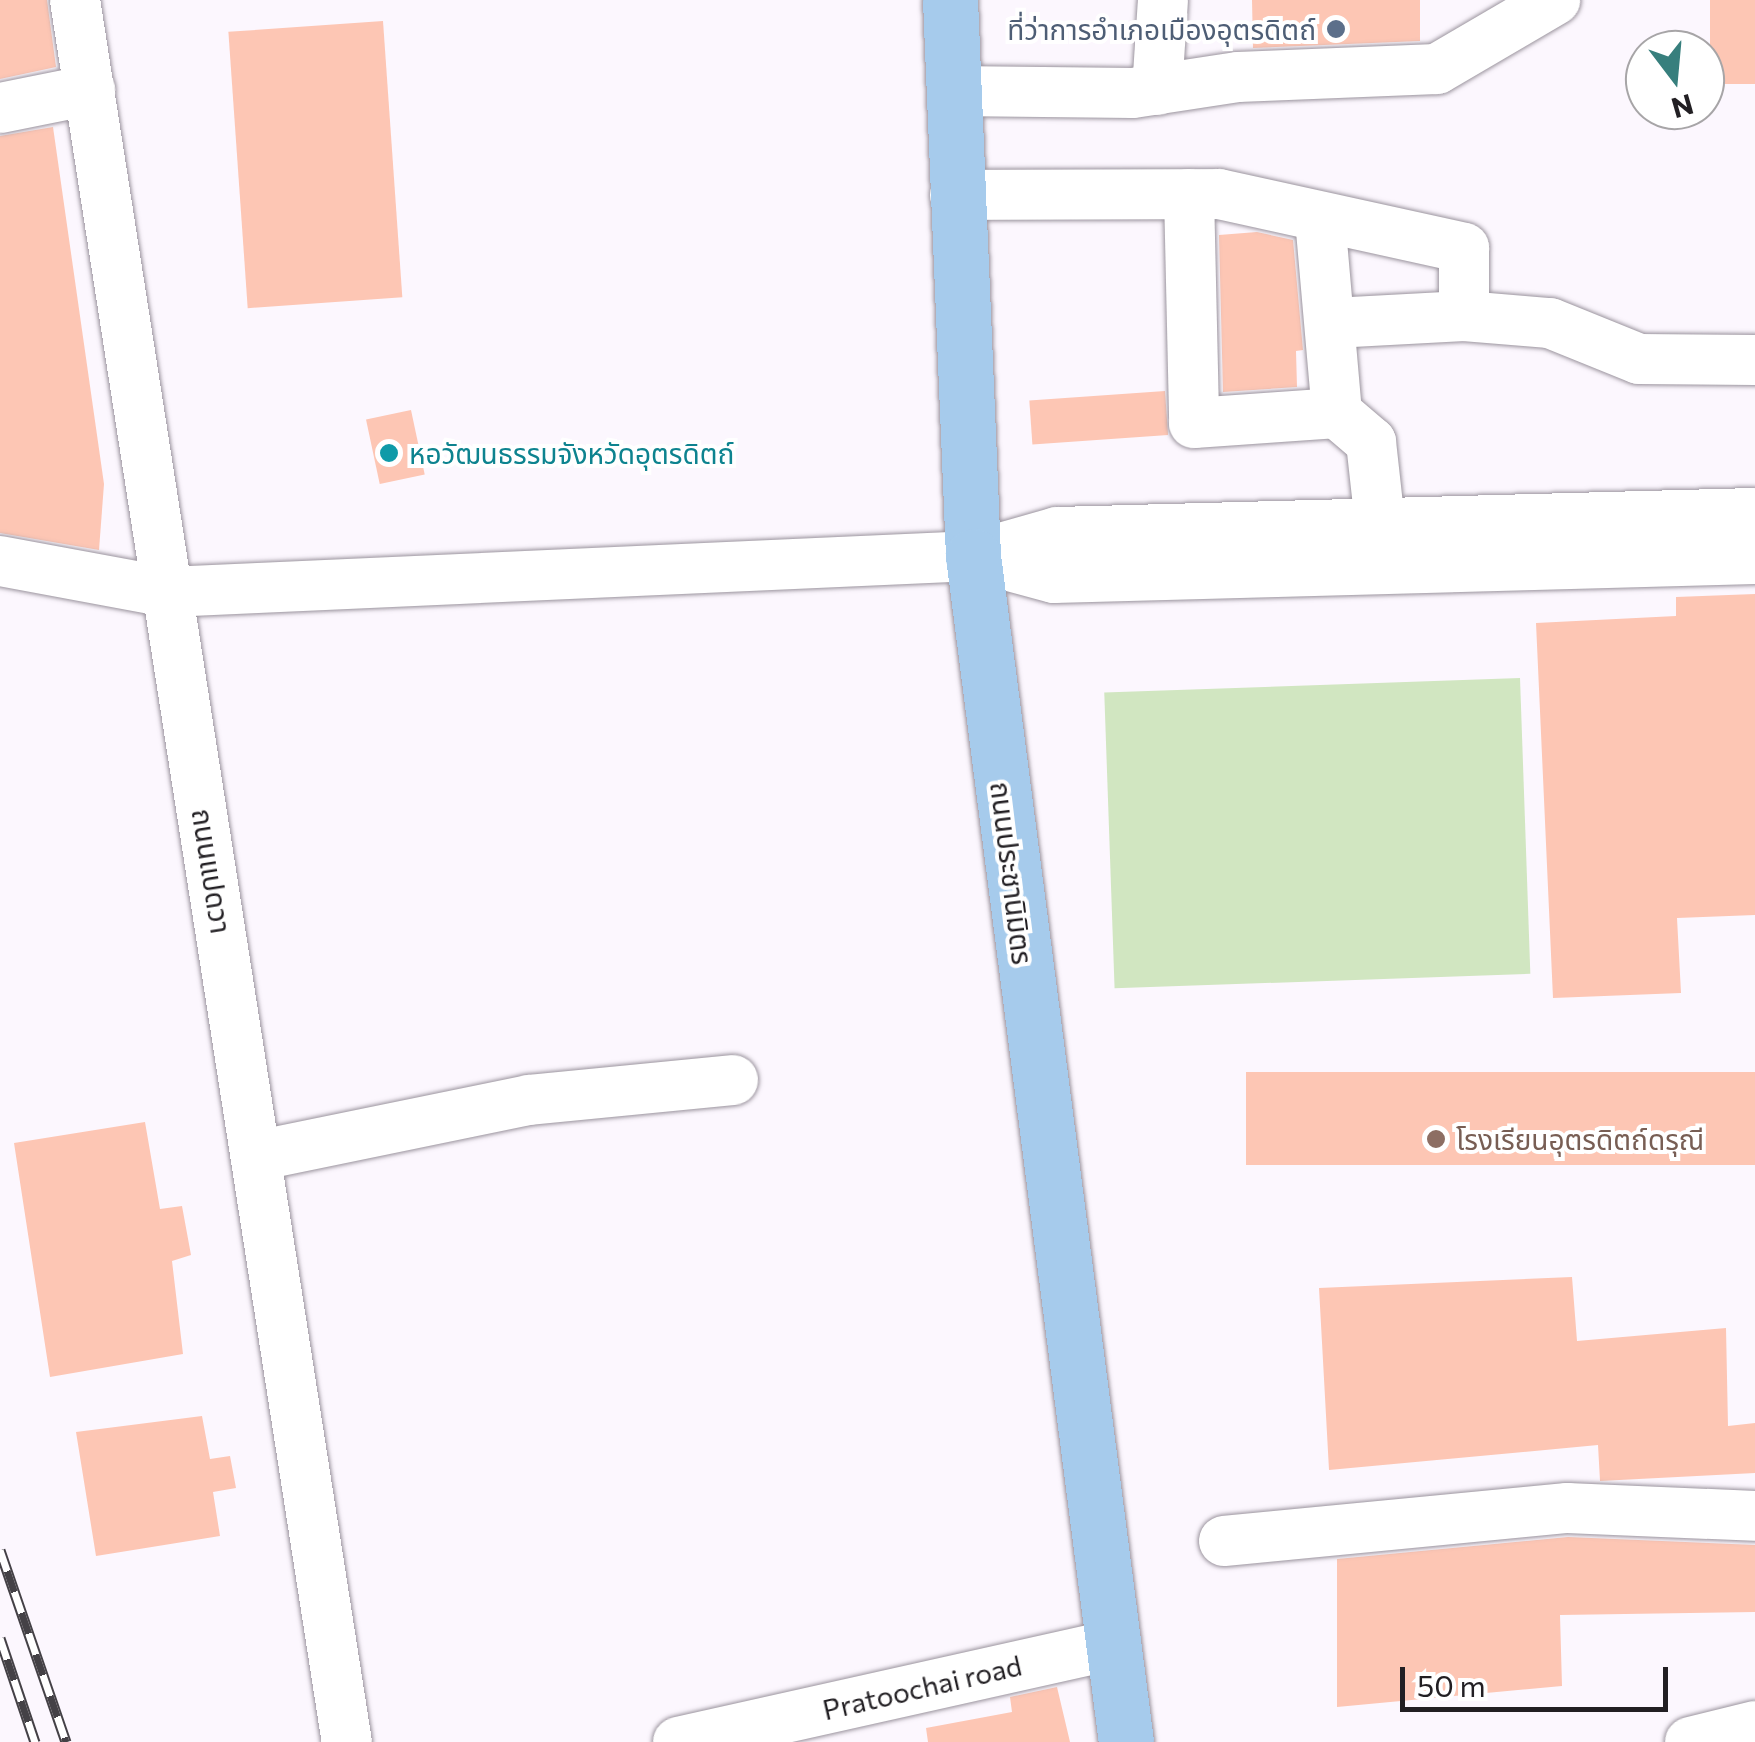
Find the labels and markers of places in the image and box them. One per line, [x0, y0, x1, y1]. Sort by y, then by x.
place label: ที่ว่าการอำเภอเมืองอุตรดิตถ์ [1007, 12, 1316, 46]
marker: ที่ว่าการอำเภอเมืองอุตรดิตถ์ [1325, 18, 1347, 40]
place label: หอวัฒนธรรมจังหวัดอุตรดิตถ์ [409, 436, 734, 470]
marker: หอวัฒนธรรมจังหวัดอุตรดิตถ์ [378, 442, 400, 464]
place label: โรงเรียนอุตรดิตถ์ดรุณี [1456, 1122, 1704, 1156]
marker: โรงเรียนอุตรดิตถ์ดรุณี [1425, 1128, 1447, 1150]

